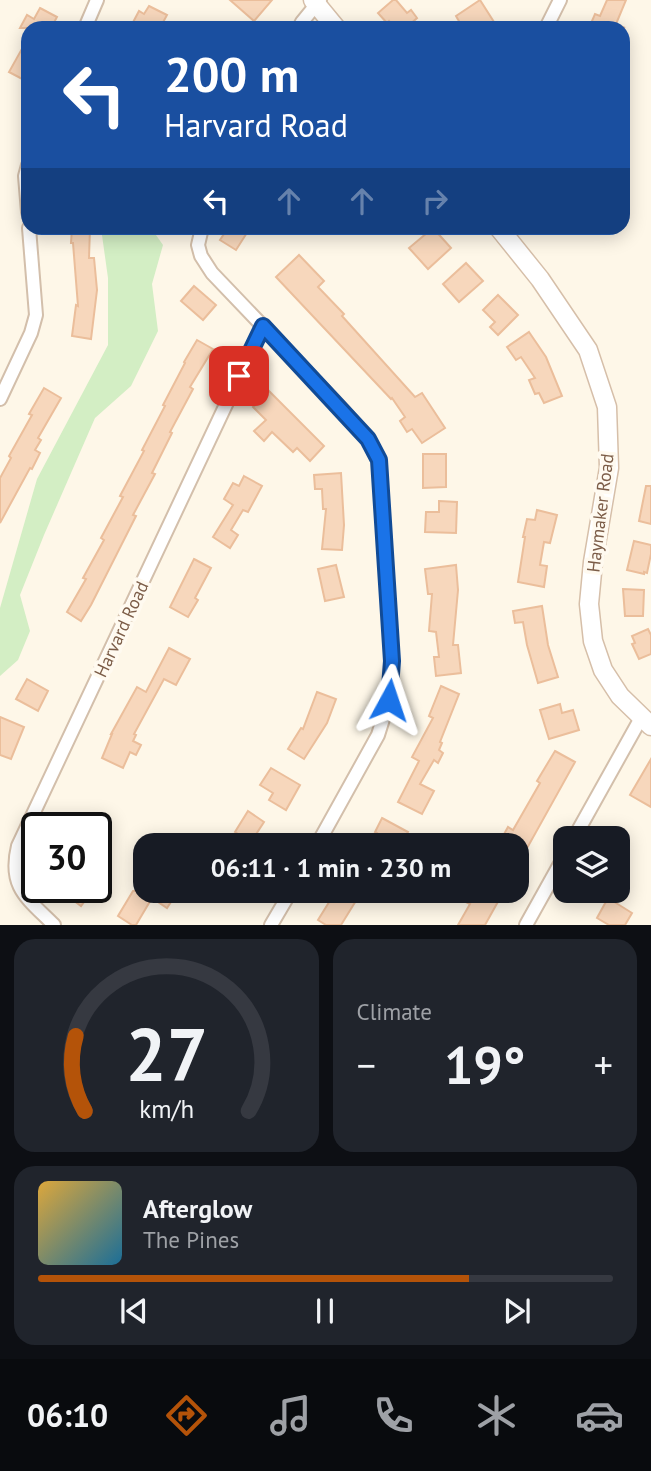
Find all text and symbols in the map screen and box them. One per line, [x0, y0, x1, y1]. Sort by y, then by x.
text: 200 m [164, 42, 299, 106]
icon: left [49, 49, 140, 140]
text: Harvard Road [164, 104, 348, 146]
icon: left [197, 182, 235, 220]
icon: ahead [270, 182, 308, 220]
icon: ahead [343, 182, 381, 220]
icon: right [416, 182, 454, 220]
pin [209, 346, 269, 406]
icon: arrive [220, 357, 258, 395]
street label: Haymaker Road [581, 452, 619, 574]
street label: Harvard Road [89, 577, 153, 681]
position arrow [352, 663, 426, 737]
speed limit sign: 30 [21, 812, 112, 903]
map controls [553, 826, 630, 903]
button: layers [553, 826, 630, 903]
text: 06:11 · 1 min · 230 m [211, 851, 451, 884]
text: Climate [357, 997, 432, 1026]
text: 27 [125, 1008, 208, 1102]
text: 19° [444, 1031, 526, 1098]
text: − [357, 1040, 376, 1089]
text: + [594, 1040, 613, 1089]
text: km/h [139, 1093, 194, 1125]
text: Afterglow [143, 1192, 252, 1225]
text: The Pines [143, 1225, 239, 1254]
icon: previous [115, 1292, 153, 1330]
icon: pause [306, 1292, 344, 1330]
icon: next [498, 1292, 536, 1330]
icon: directions [162, 1391, 211, 1440]
icon: music [266, 1391, 315, 1440]
icon: phone [369, 1391, 418, 1440]
icon: climate [472, 1391, 521, 1440]
icon: car [575, 1391, 624, 1440]
text: 06:10 [27, 1394, 108, 1436]

